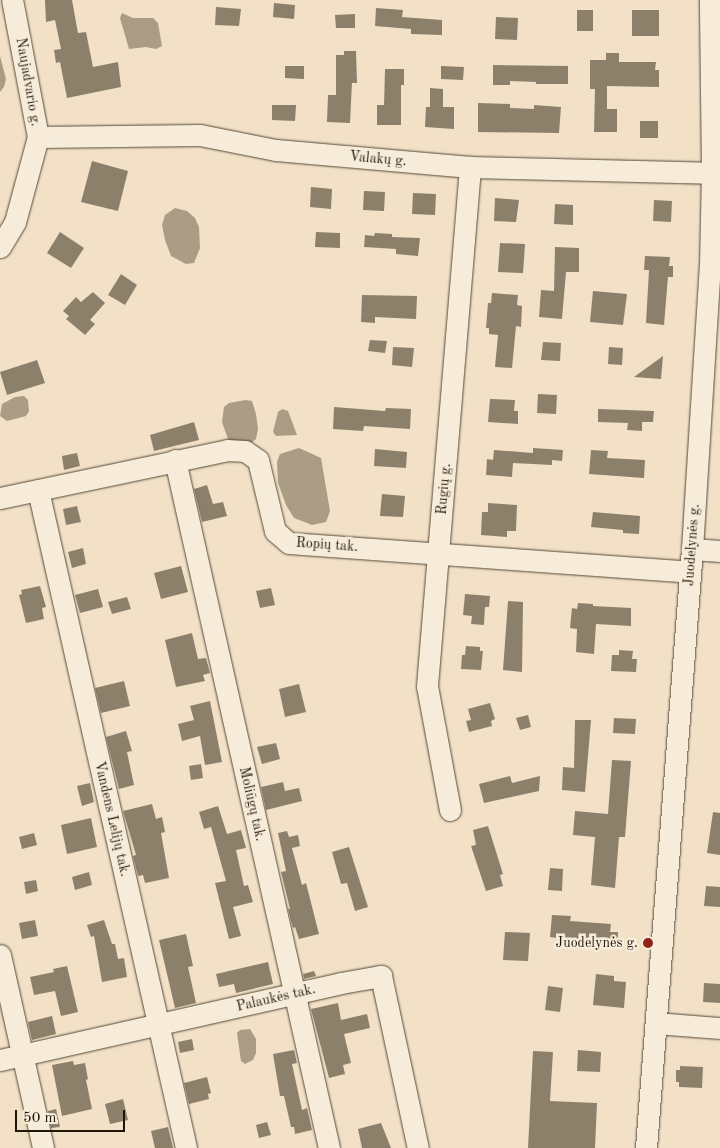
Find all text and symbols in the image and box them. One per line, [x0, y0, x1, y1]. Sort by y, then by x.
street label: Naujadvario g. [12, 36, 44, 128]
street label: Valakų g. [349, 148, 407, 170]
street label: Rugių g. [433, 463, 455, 515]
street label: Juodelynės g. [681, 503, 703, 587]
street label: Ropių tak. [295, 534, 359, 556]
street label: Vandens Lelijų tak. [91, 760, 133, 878]
street label: Moliūgų tak. [235, 765, 269, 843]
place label: Juodelynės g. [556, 935, 638, 951]
marker: Juodelynės g. [642, 937, 654, 949]
street label: Palaukės tak. [235, 981, 317, 1015]
scale bar [18, 1100, 128, 1132]
text: 50 m [23, 1111, 57, 1126]

